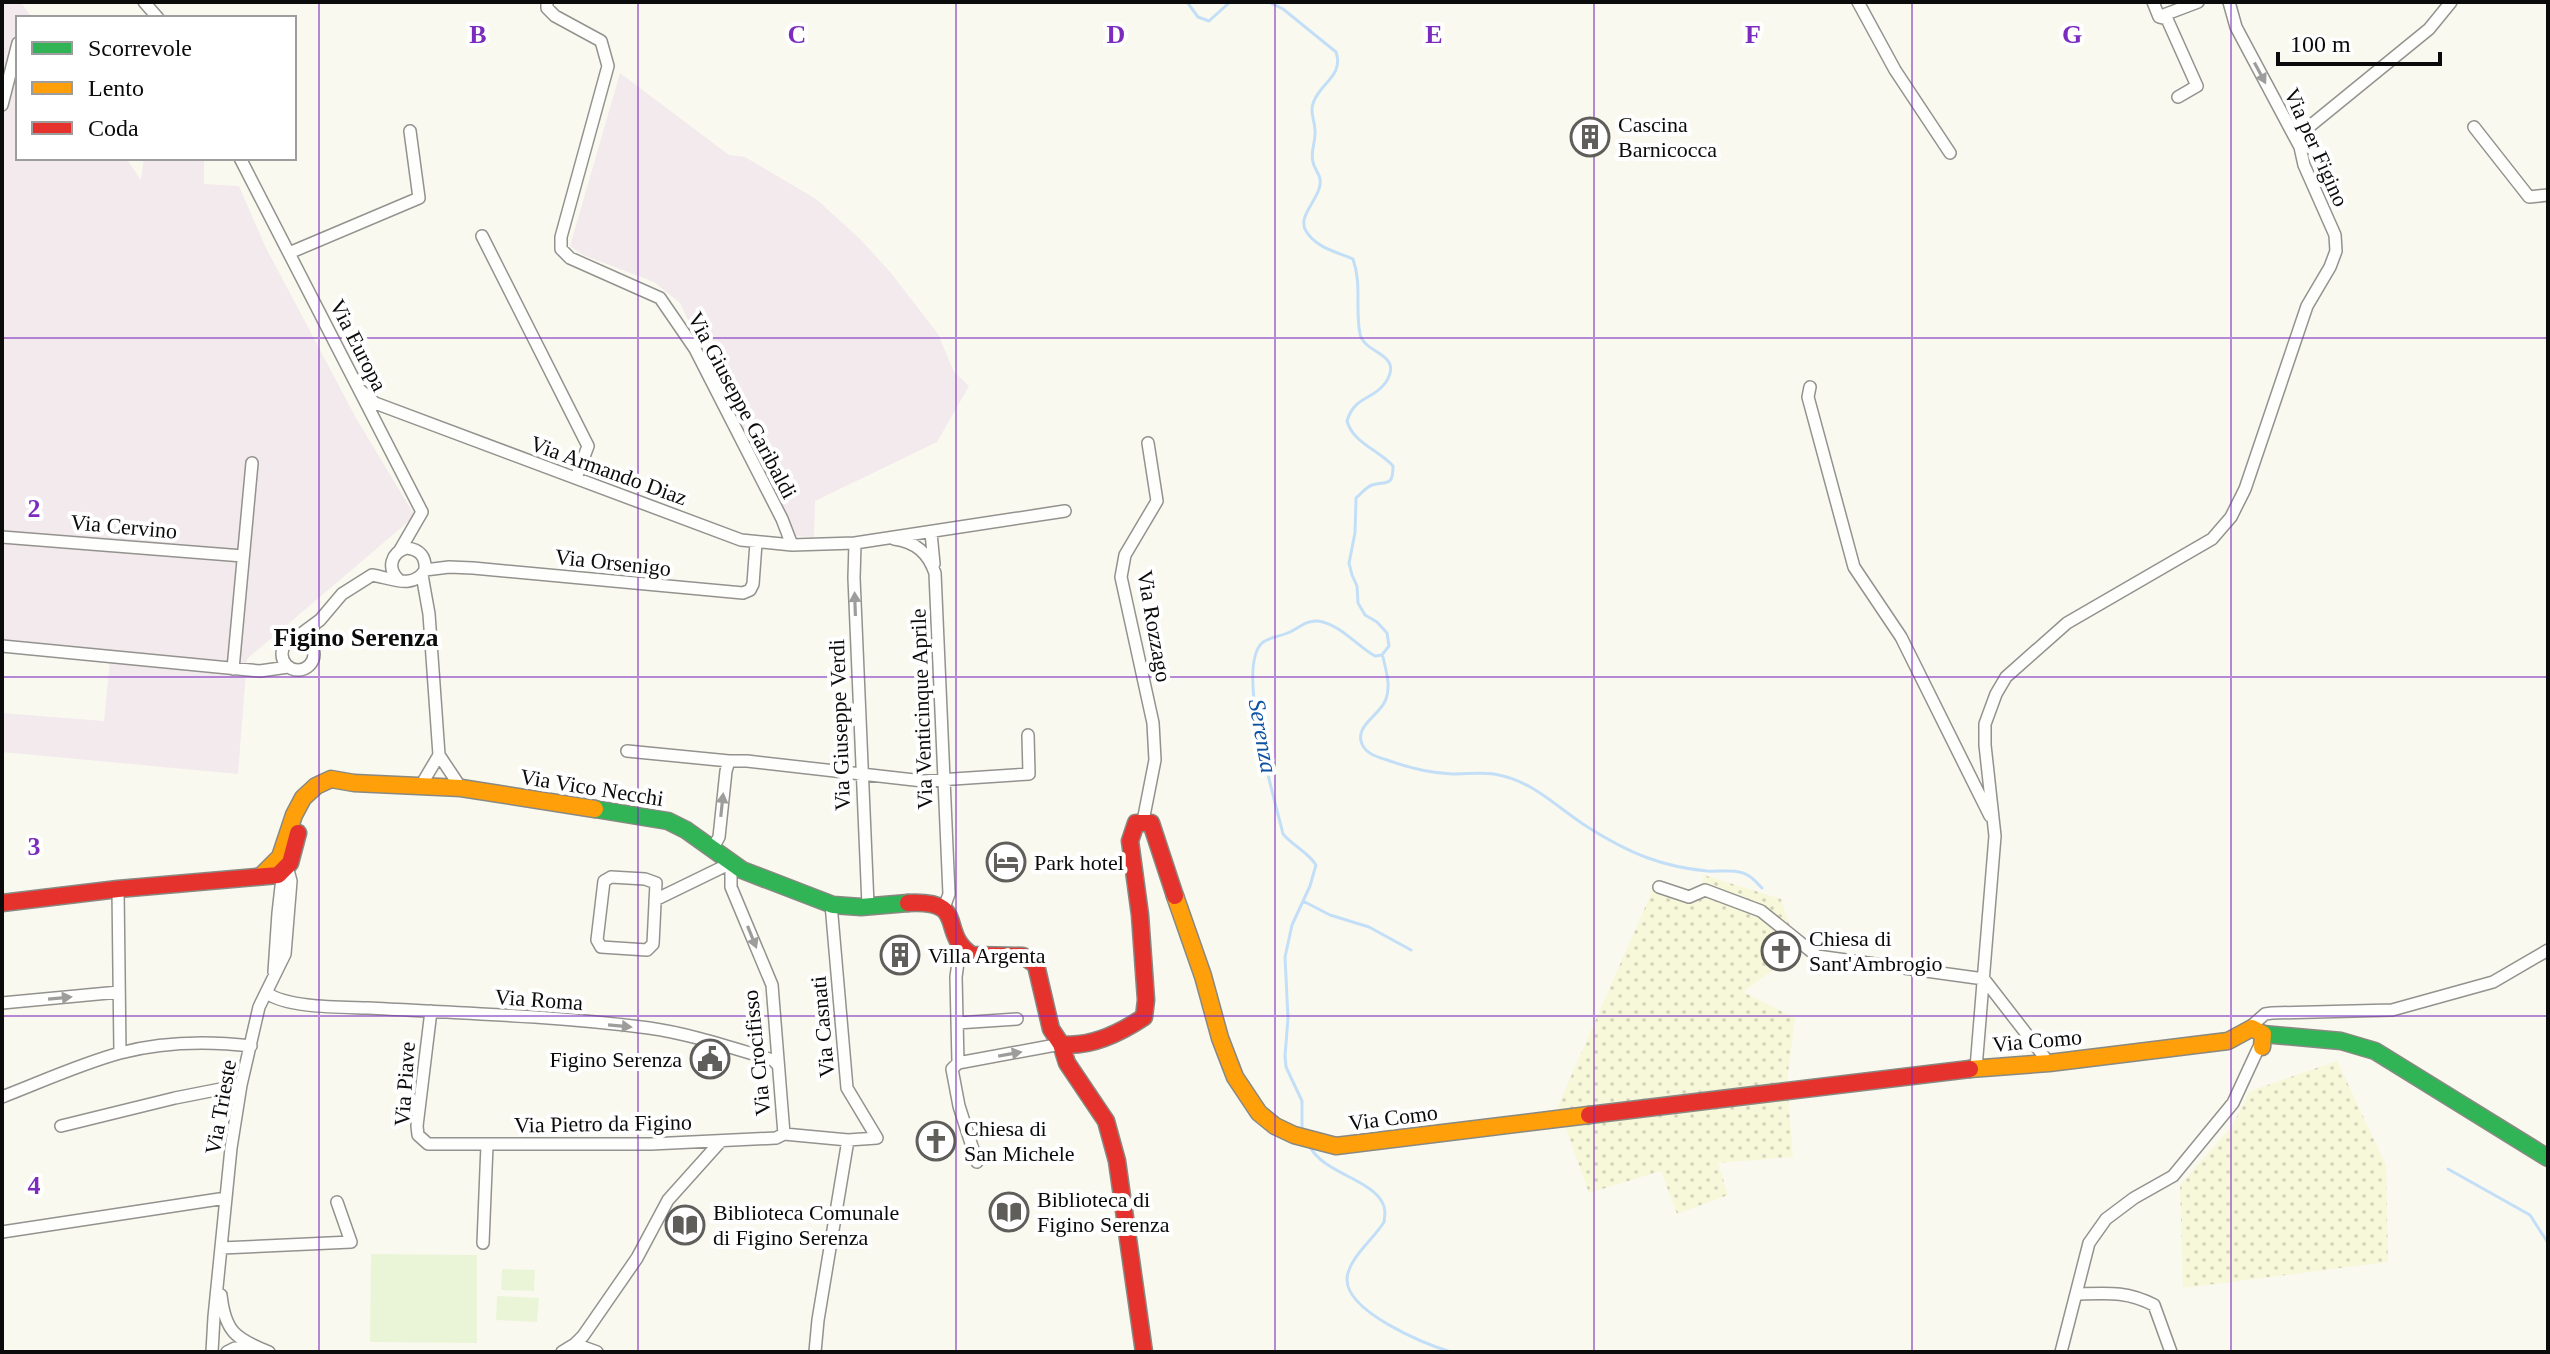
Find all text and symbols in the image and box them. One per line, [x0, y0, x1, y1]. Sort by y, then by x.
legend [16, 16, 296, 160]
scale bar [2278, 16, 2440, 66]
text: B [469, 20, 487, 49]
text: C [788, 20, 806, 49]
text: D [1107, 20, 1125, 49]
text: E [1425, 20, 1443, 49]
text: F [1745, 20, 1761, 49]
text: G [2062, 20, 2082, 49]
text: 100 m [2290, 31, 2351, 57]
text: Scorrevole [88, 35, 192, 61]
one-way arrow [2253, 62, 2267, 84]
text: Lento [88, 75, 144, 101]
street label: Via per Figino [2279, 84, 2354, 210]
place label: Cascina Barnicocca [1618, 112, 1717, 162]
text: Coda [88, 115, 139, 141]
building icon: Cascina Barnicocca [1569, 116, 1611, 158]
street label: Via Europa [325, 295, 392, 395]
street label: Via Giuseppe Garibaldi [683, 308, 802, 503]
street label: Via Armando Diaz [527, 431, 691, 510]
text: 2 [28, 494, 41, 523]
street label: Via Cervino [70, 509, 178, 544]
street label: Via Orsenigo [554, 544, 672, 581]
street label: Via Rozzago [1132, 568, 1177, 684]
one-way arrow [848, 591, 861, 616]
street label: Via Venticinque Aprile [905, 608, 938, 810]
district label: Figino Serenza [274, 623, 438, 652]
street label: Via Giuseppe Verdi [824, 639, 855, 811]
water label: Serenza [1244, 697, 1282, 775]
street label: Via Vico Necchi [518, 764, 665, 811]
one-way arrow [716, 792, 729, 817]
text: 3 [28, 832, 41, 861]
hotel icon: Park hotel [985, 841, 1027, 883]
place label: Park hotel [1034, 850, 1124, 875]
one-way arrow [745, 925, 758, 949]
place label: Chiesa di Sant'Ambrogio [1809, 926, 1943, 976]
church icon: Chiesa di Sant'Ambrogio [1760, 930, 1802, 972]
building icon: Villa Argenta [879, 934, 921, 976]
place label: Villa Argenta [928, 943, 1046, 968]
street label: Via Casnati [806, 975, 839, 1079]
street label: Via Roma [494, 984, 584, 1015]
street label: Via Crocifisso [737, 989, 776, 1117]
one-way arrow [48, 991, 73, 1004]
one-way arrow [608, 1020, 633, 1033]
street label: Via Como [1991, 1024, 2083, 1057]
public building icon: Figino Serenza [689, 1038, 731, 1080]
street label: Via Piave [389, 1041, 420, 1127]
place label: Figino Serenza [549, 1047, 682, 1072]
one-way arrow [997, 1047, 1022, 1059]
street label: Via Trieste [200, 1058, 241, 1156]
street label: Via Como [1347, 1100, 1439, 1135]
street label: Via Pietro da Figino [514, 1109, 692, 1138]
place label: Chiesa di San Michele [964, 1116, 1075, 1166]
church icon: Chiesa di San Michele [915, 1120, 957, 1162]
text: 4 [28, 1171, 41, 1200]
place label: Biblioteca di Figino Serenza [1037, 1187, 1170, 1237]
library icon: Biblioteca di Figino Serenza [988, 1191, 1030, 1233]
place label: Biblioteca Comunale di Figino Serenza [713, 1200, 899, 1250]
library icon: Biblioteca Comunale di Figino Serenza [664, 1204, 706, 1246]

